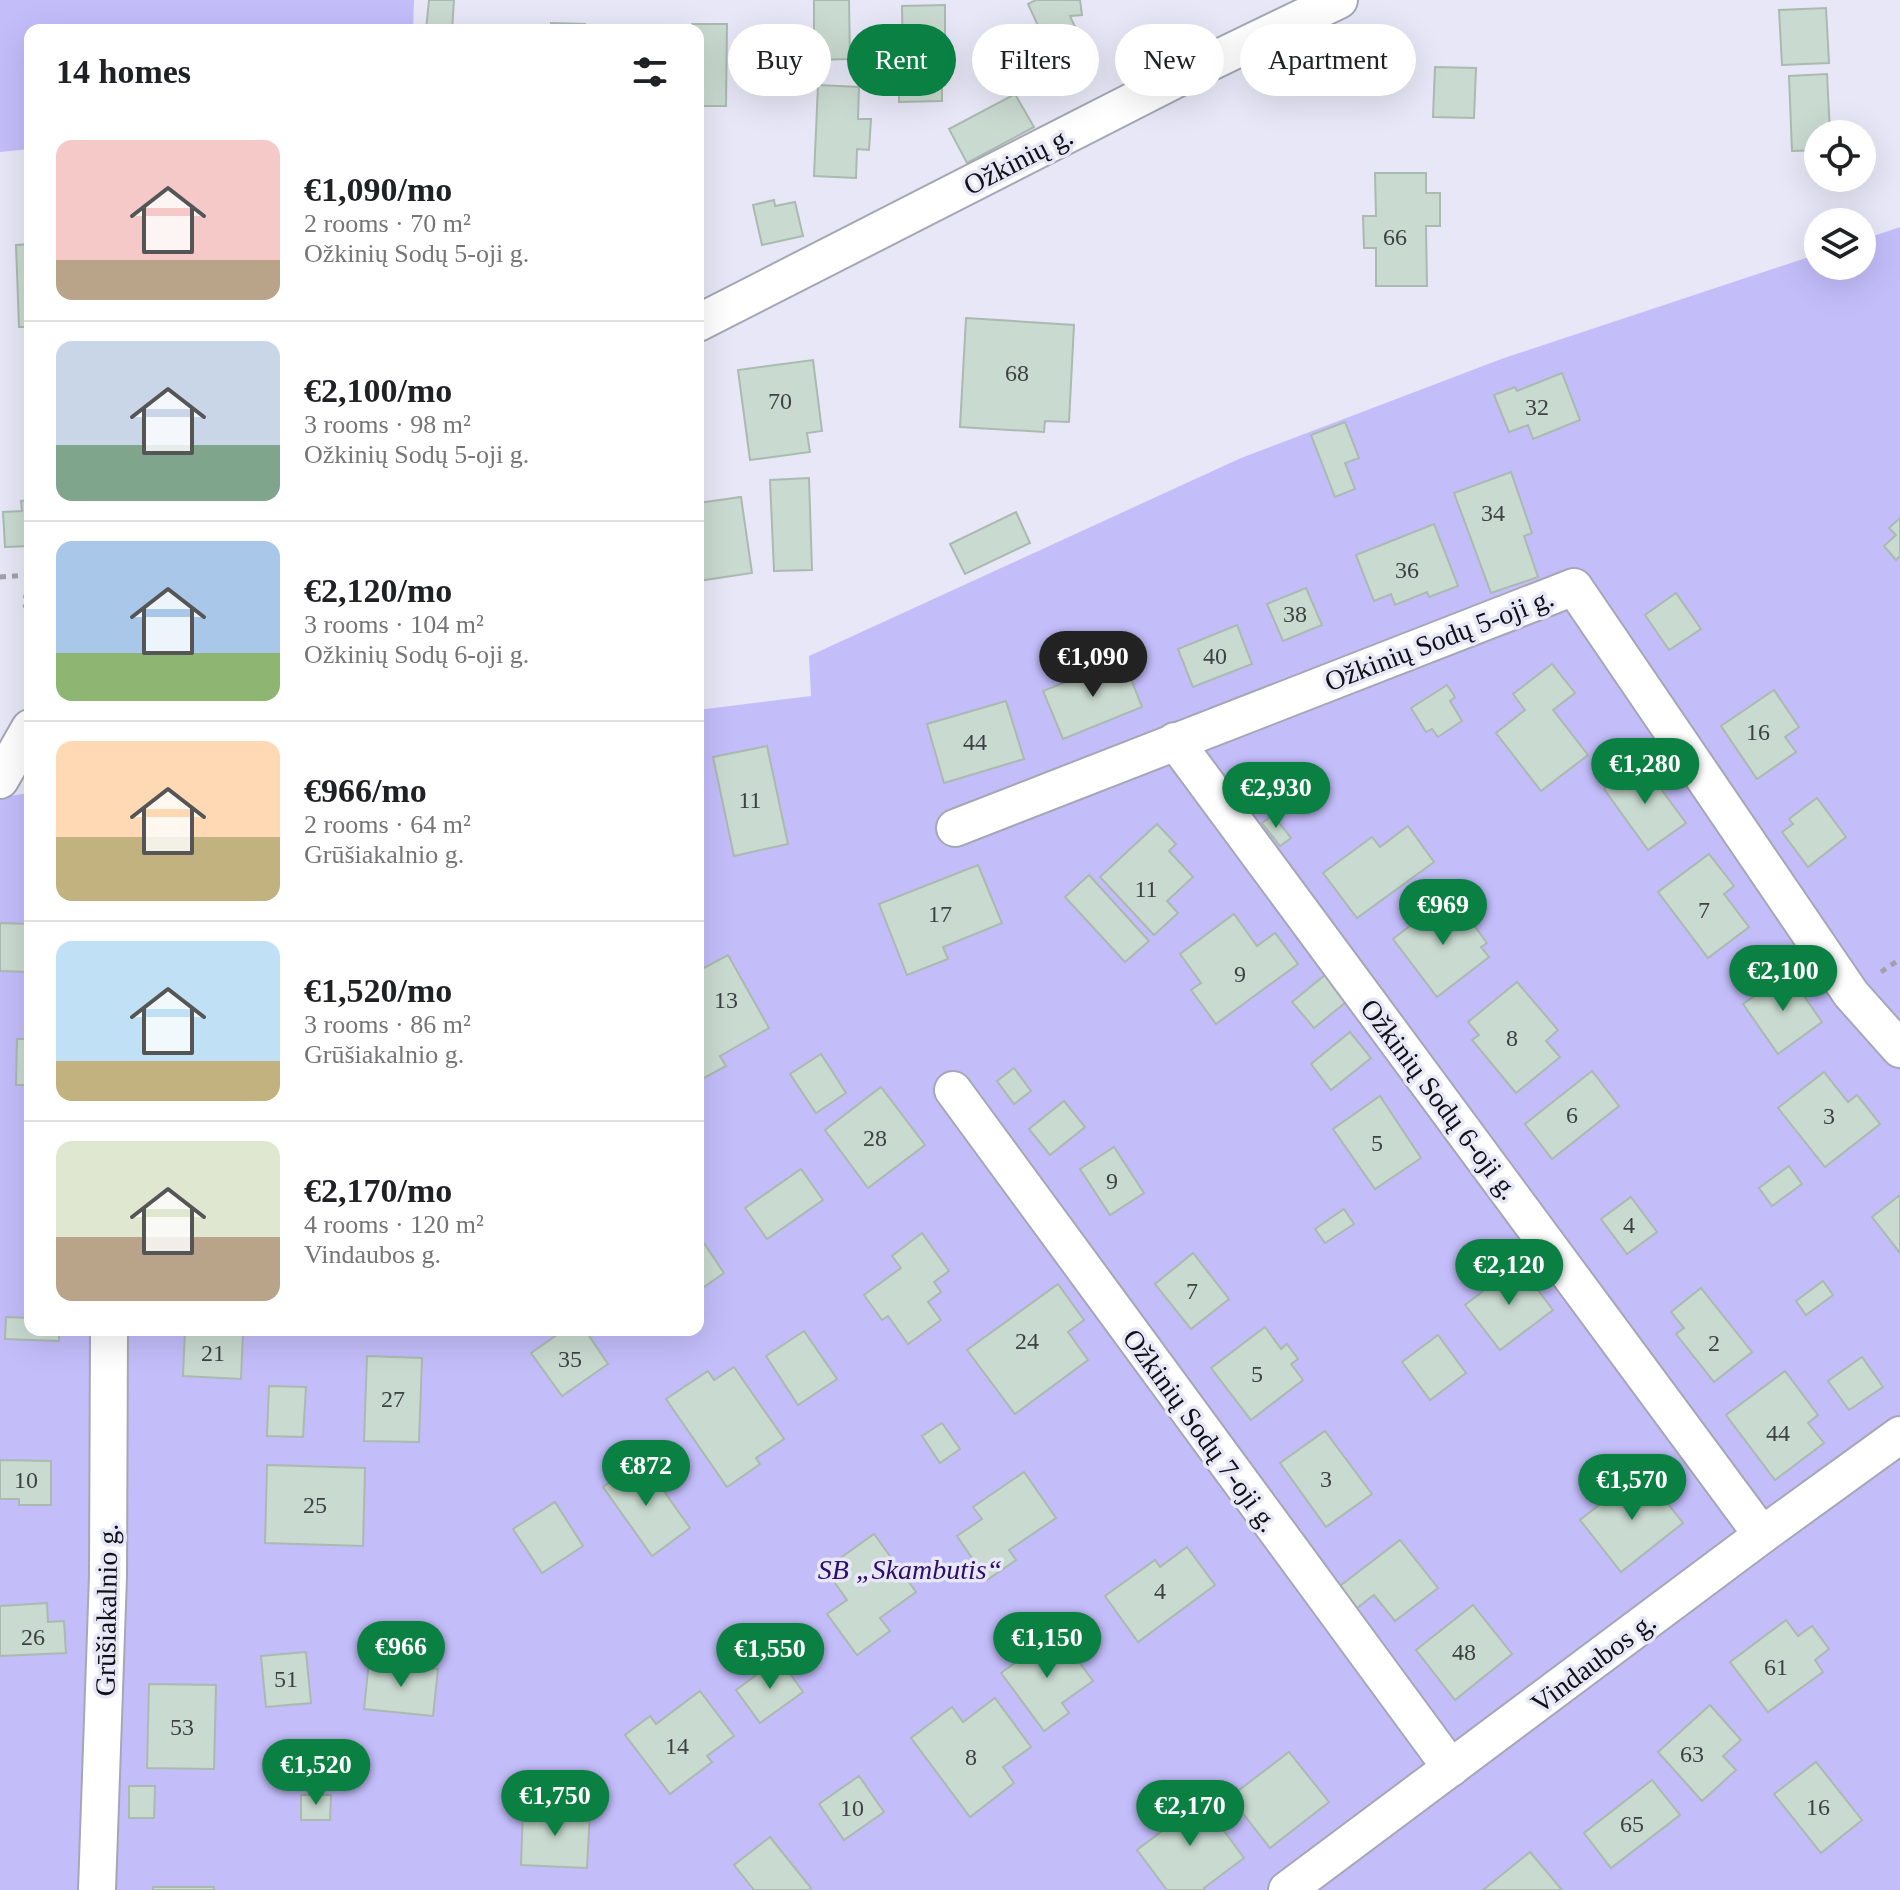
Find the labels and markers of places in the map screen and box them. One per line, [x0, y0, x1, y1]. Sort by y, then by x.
pin: €1,090 [1028, 631, 1158, 699]
pin: €1,280 [1580, 738, 1710, 806]
pin: €2,930 [1211, 762, 1341, 830]
pin: €969 [1396, 879, 1490, 947]
pin: €2,100 [1718, 945, 1848, 1013]
pin: €2,120 [1444, 1239, 1574, 1307]
pin: €872 [599, 1440, 693, 1508]
pin: €1,570 [1567, 1454, 1697, 1522]
pin: €1,150 [982, 1612, 1112, 1680]
pin: €966 [354, 1621, 448, 1689]
pin: €1,550 [705, 1623, 835, 1691]
pin: €1,520 [251, 1739, 381, 1807]
pin: €1,750 [490, 1770, 620, 1838]
pin: €2,170 [1125, 1780, 1255, 1848]

